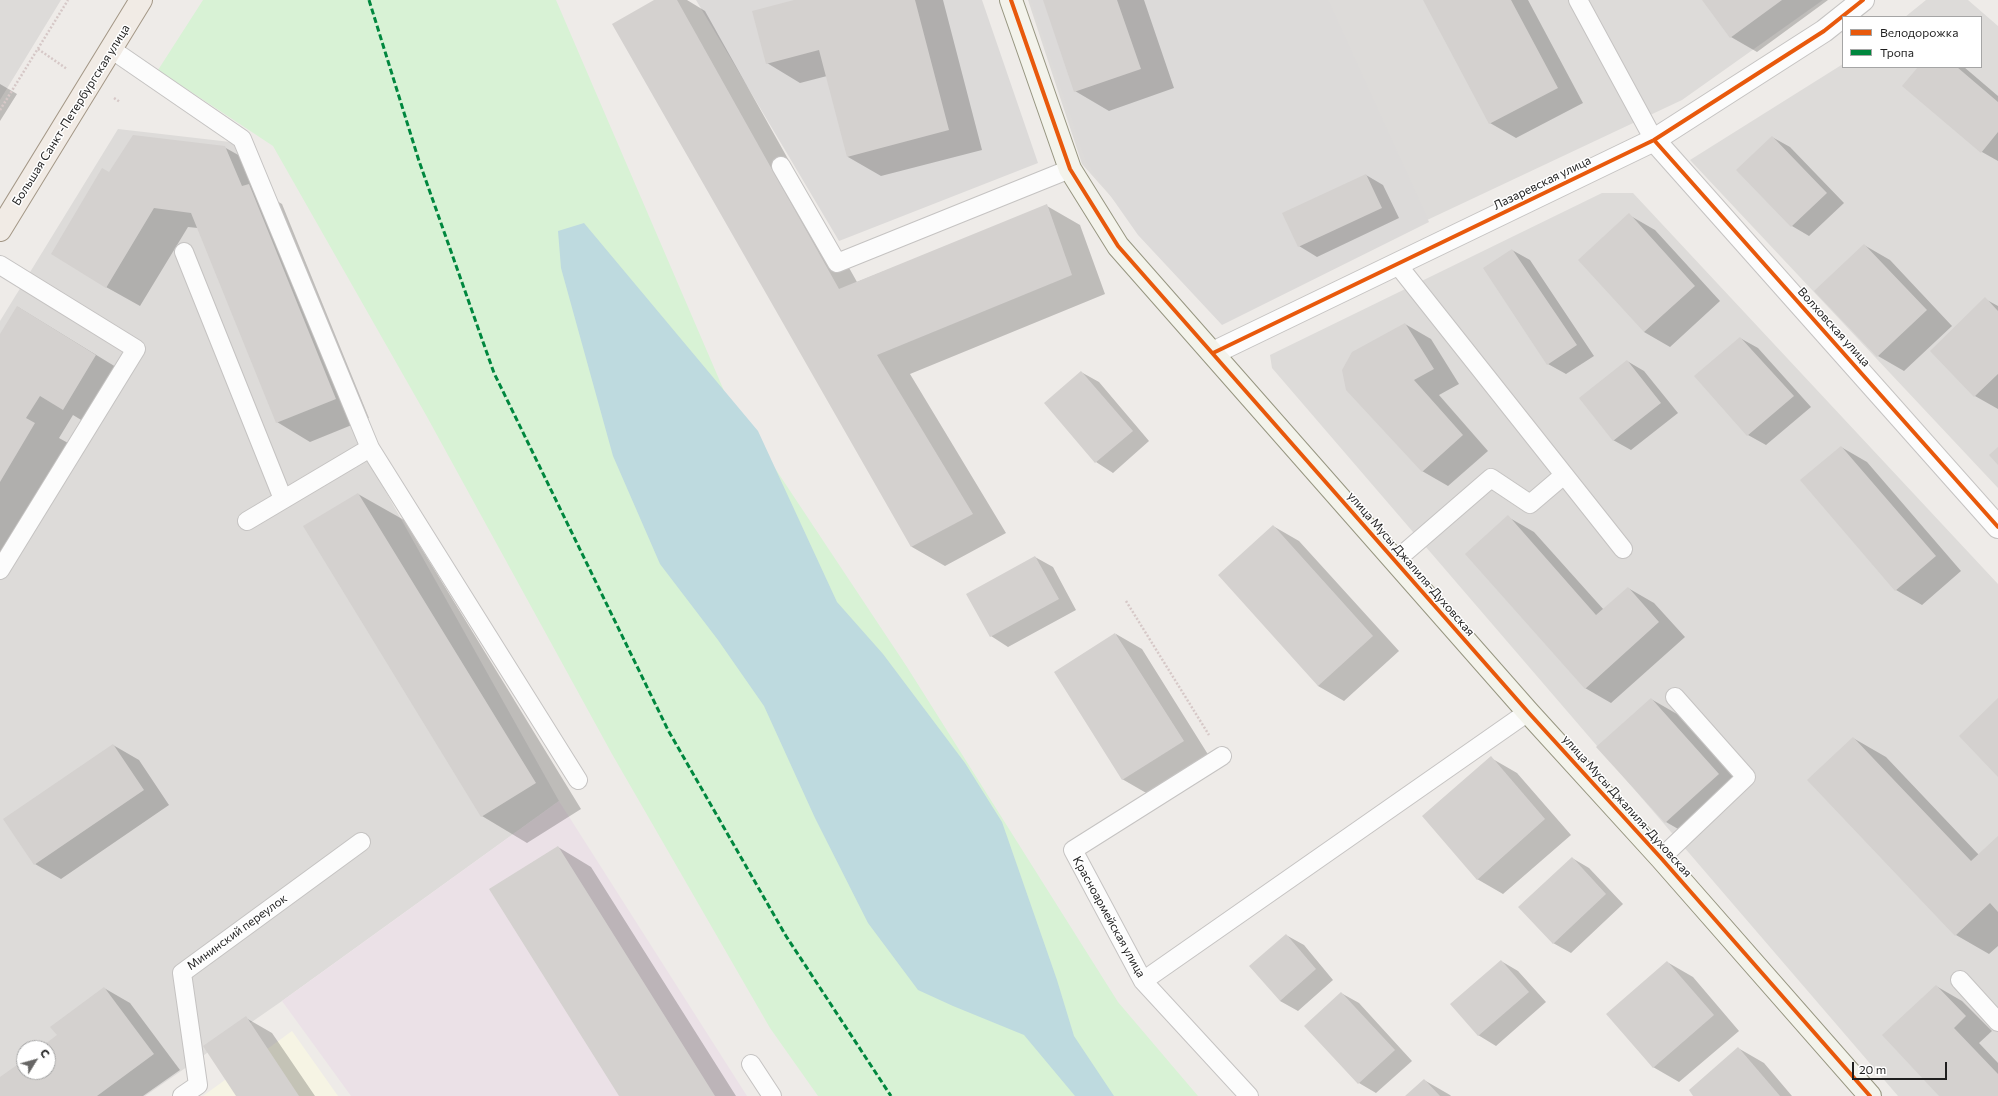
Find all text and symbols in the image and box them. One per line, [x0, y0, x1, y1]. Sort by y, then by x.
legend [1842, 16, 1982, 68]
street label: Большая Санкт-Петербургская улица [9, 22, 133, 208]
text: Велодорожка [1880, 25, 1958, 39]
text: Тропа [1880, 45, 1914, 59]
street label: Лазаревская улица [1491, 153, 1593, 213]
street label: Волховская улица [1795, 284, 1873, 370]
street label: улица Мусы Джалиля-Духовская [1344, 489, 1478, 639]
street label: улица Мусы Джалиля-Духовская [1559, 732, 1695, 880]
street label: Красноармейская улица [1070, 854, 1148, 980]
street label: Мининский переулок [184, 891, 290, 973]
north arrow [16, 1040, 56, 1080]
text: С [38, 1046, 53, 1060]
scale bar [1854, 1054, 1949, 1080]
text: 20 m [1859, 1062, 1886, 1076]

